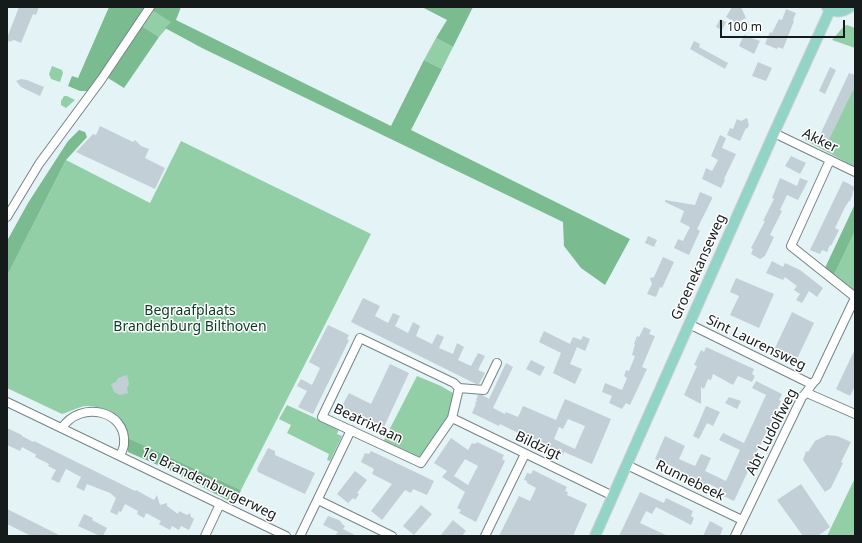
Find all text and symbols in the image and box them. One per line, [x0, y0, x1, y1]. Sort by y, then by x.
scale bar [722, 12, 847, 38]
text: 100 m [727, 18, 762, 35]
street label: Akker [799, 125, 841, 157]
street label: Groenekanseweg [668, 211, 730, 323]
park label: Begraafplaats Brandenburg Bilthoven [113, 303, 267, 336]
street label: Sint Laurensweg [703, 312, 809, 374]
street label: Abt Ludolfweg [743, 386, 801, 478]
street label: Beatrixlaan [331, 401, 405, 447]
street label: Bildzigt [512, 428, 564, 464]
street label: 1e Brandenburgerweg [139, 444, 279, 524]
street label: Runnebeek [653, 457, 727, 505]

